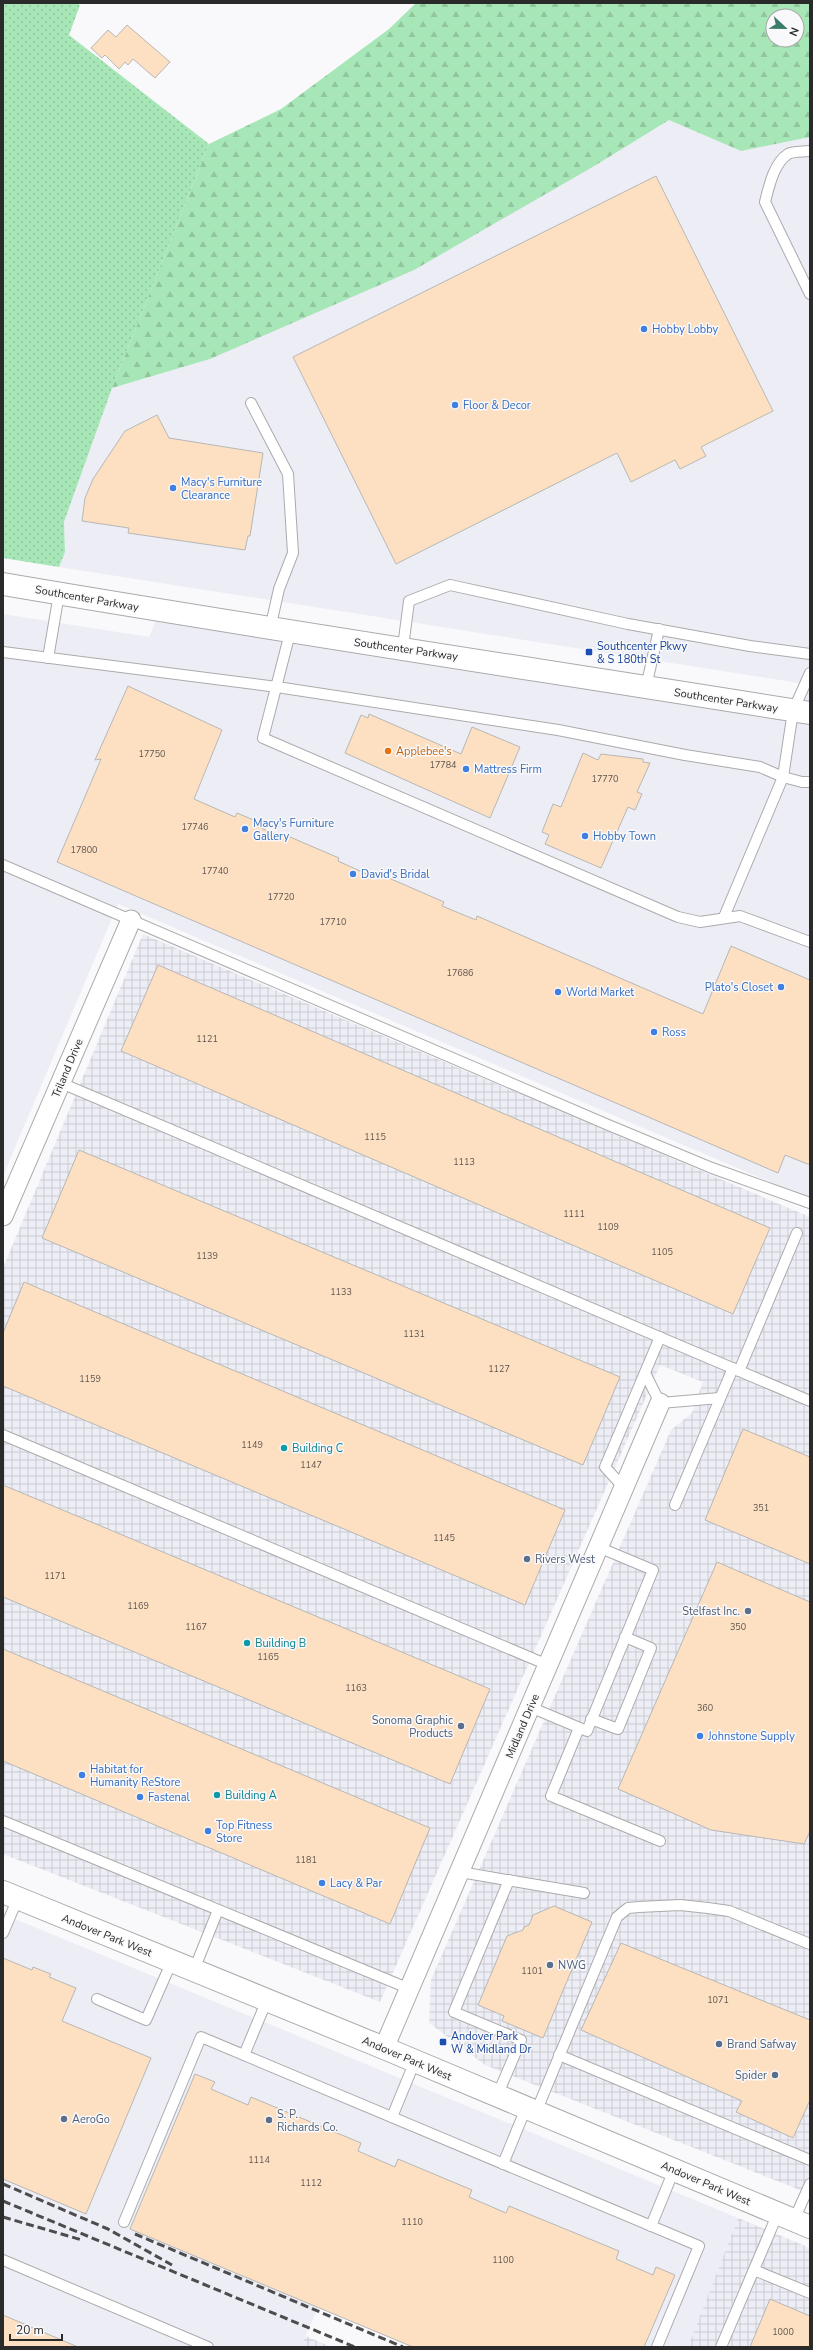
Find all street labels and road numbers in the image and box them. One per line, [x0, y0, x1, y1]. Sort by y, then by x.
street label: Southcenter Parkway [34, 582, 140, 615]
street label: Southcenter Parkway [353, 635, 459, 664]
street label: Southcenter Parkway [673, 685, 779, 716]
street label: Triland Drive [48, 1036, 87, 1100]
street label: Midland Drive [502, 1691, 543, 1761]
street label: Andover Park West [59, 1911, 154, 1960]
street label: Andover Park West [360, 2033, 454, 2084]
street label: Andover Park West [659, 2158, 753, 2209]

